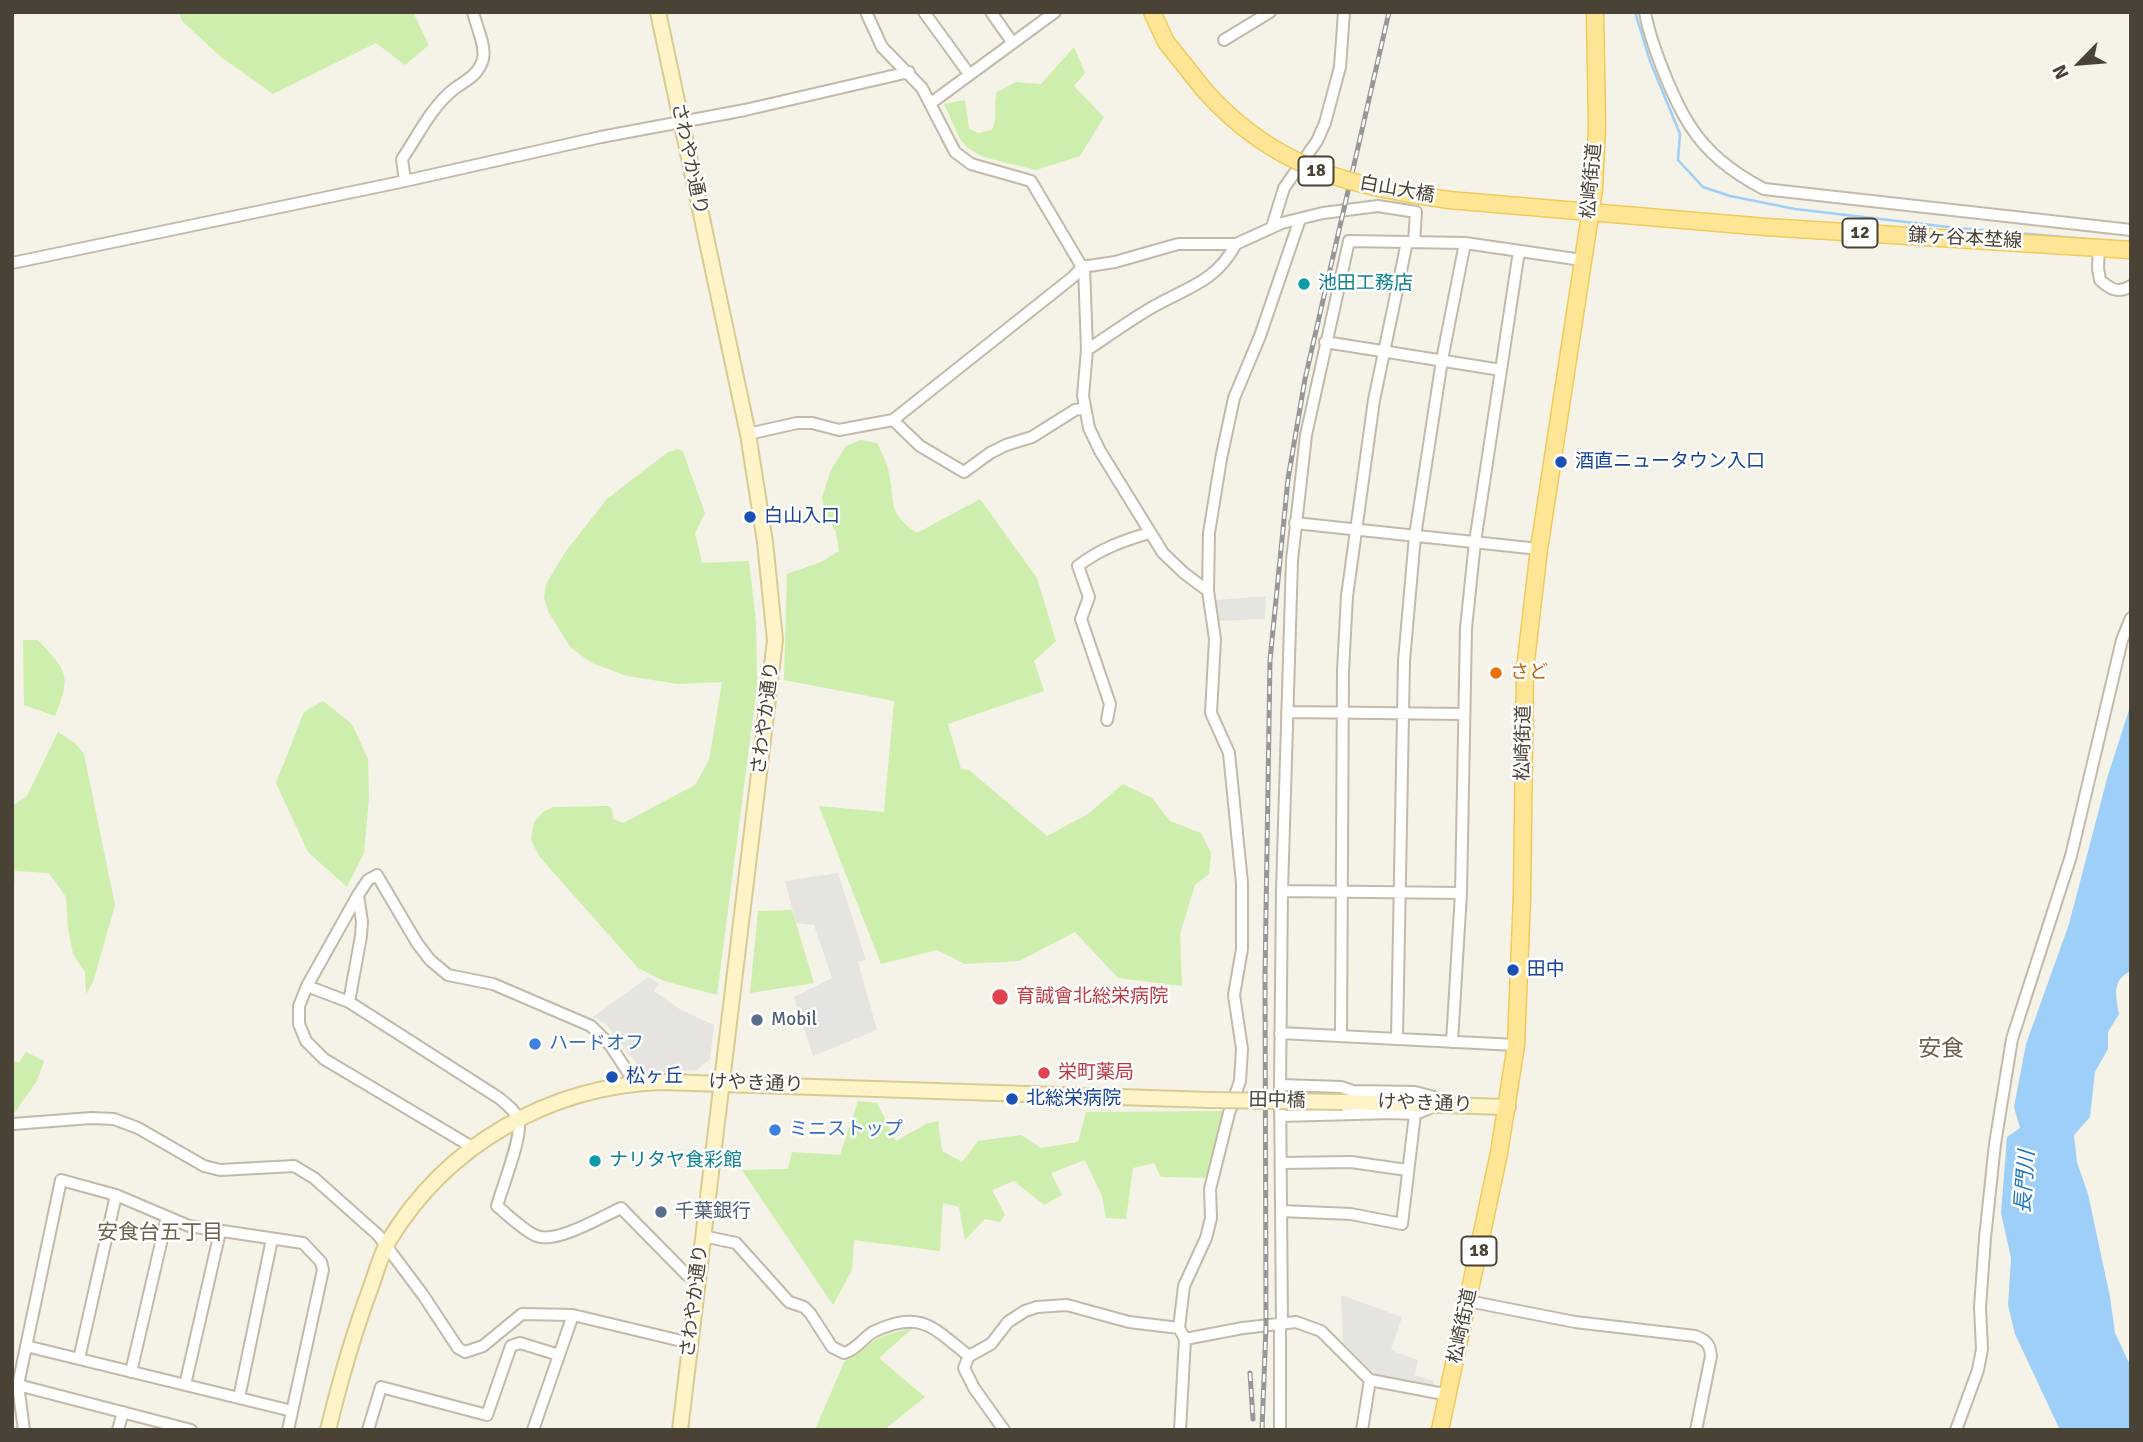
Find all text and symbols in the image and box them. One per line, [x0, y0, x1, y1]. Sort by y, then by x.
north arrow [2045, 28, 2115, 98]
text: N [2047, 61, 2075, 83]
street label: さわやか通り [666, 101, 712, 217]
street label: 松崎街道 [1577, 142, 1607, 220]
road number: 18 [1298, 156, 1334, 186]
street label: 白山大橋 [1358, 172, 1436, 208]
road number: 12 [1842, 218, 1878, 247]
street label: 鎌ヶ谷本埜線 [1907, 225, 2023, 253]
place label: 池田工務店 [1318, 273, 1413, 295]
marker: 池田工務店 [1296, 276, 1312, 292]
place label: 酒直ニュータウン入口 [1575, 451, 1765, 473]
marker: 酒直ニュータウン入口 [1553, 454, 1569, 470]
place label: 白山入口 [764, 506, 840, 528]
marker: 白山入口 [742, 509, 758, 525]
street label: さわやか通り [748, 660, 784, 776]
place label: さど [1510, 662, 1548, 684]
marker: さど [1488, 665, 1504, 681]
street label: 松崎街道 [1512, 705, 1536, 781]
place label: 田中 [1527, 959, 1565, 981]
marker: 田中 [1505, 962, 1521, 978]
place label: 育誠會北総栄病院 [1016, 986, 1168, 1008]
marker: 育誠會北総栄病院 [990, 987, 1010, 1007]
place label: Mobil [771, 1009, 817, 1031]
marker: Mobil [749, 1012, 765, 1028]
place label: ハードオフ [549, 1033, 644, 1055]
marker: ハードオフ [527, 1036, 543, 1052]
district label: 安食 [1918, 1036, 1964, 1064]
place label: 栄町薬局 [1058, 1062, 1134, 1084]
marker: 栄町薬局 [1036, 1065, 1052, 1081]
place label: 松ヶ丘 [626, 1066, 683, 1088]
marker: 松ヶ丘 [604, 1069, 620, 1085]
street label: けやき通り [708, 1071, 804, 1097]
place label: 北総栄病院 [1026, 1088, 1121, 1110]
street label: 田中橋 [1248, 1089, 1306, 1113]
marker: 北総栄病院 [1004, 1091, 1020, 1107]
street label: けやき通り [1377, 1091, 1473, 1117]
place label: ミニストップ [789, 1119, 903, 1141]
marker: ミニストップ [767, 1122, 783, 1138]
place label: ナリタヤ食彩館 [609, 1150, 742, 1172]
water label: 長門川 [2011, 1150, 2041, 1214]
marker: ナリタヤ食彩館 [587, 1153, 603, 1169]
place label: 千葉銀行 [675, 1201, 751, 1223]
marker: 千葉銀行 [653, 1204, 669, 1220]
district label: 安食台五丁目 [97, 1220, 223, 1246]
road number: 18 [1462, 1236, 1496, 1266]
street label: さわやか通り [677, 1243, 713, 1359]
street label: 松崎街道 [1444, 1286, 1482, 1366]

